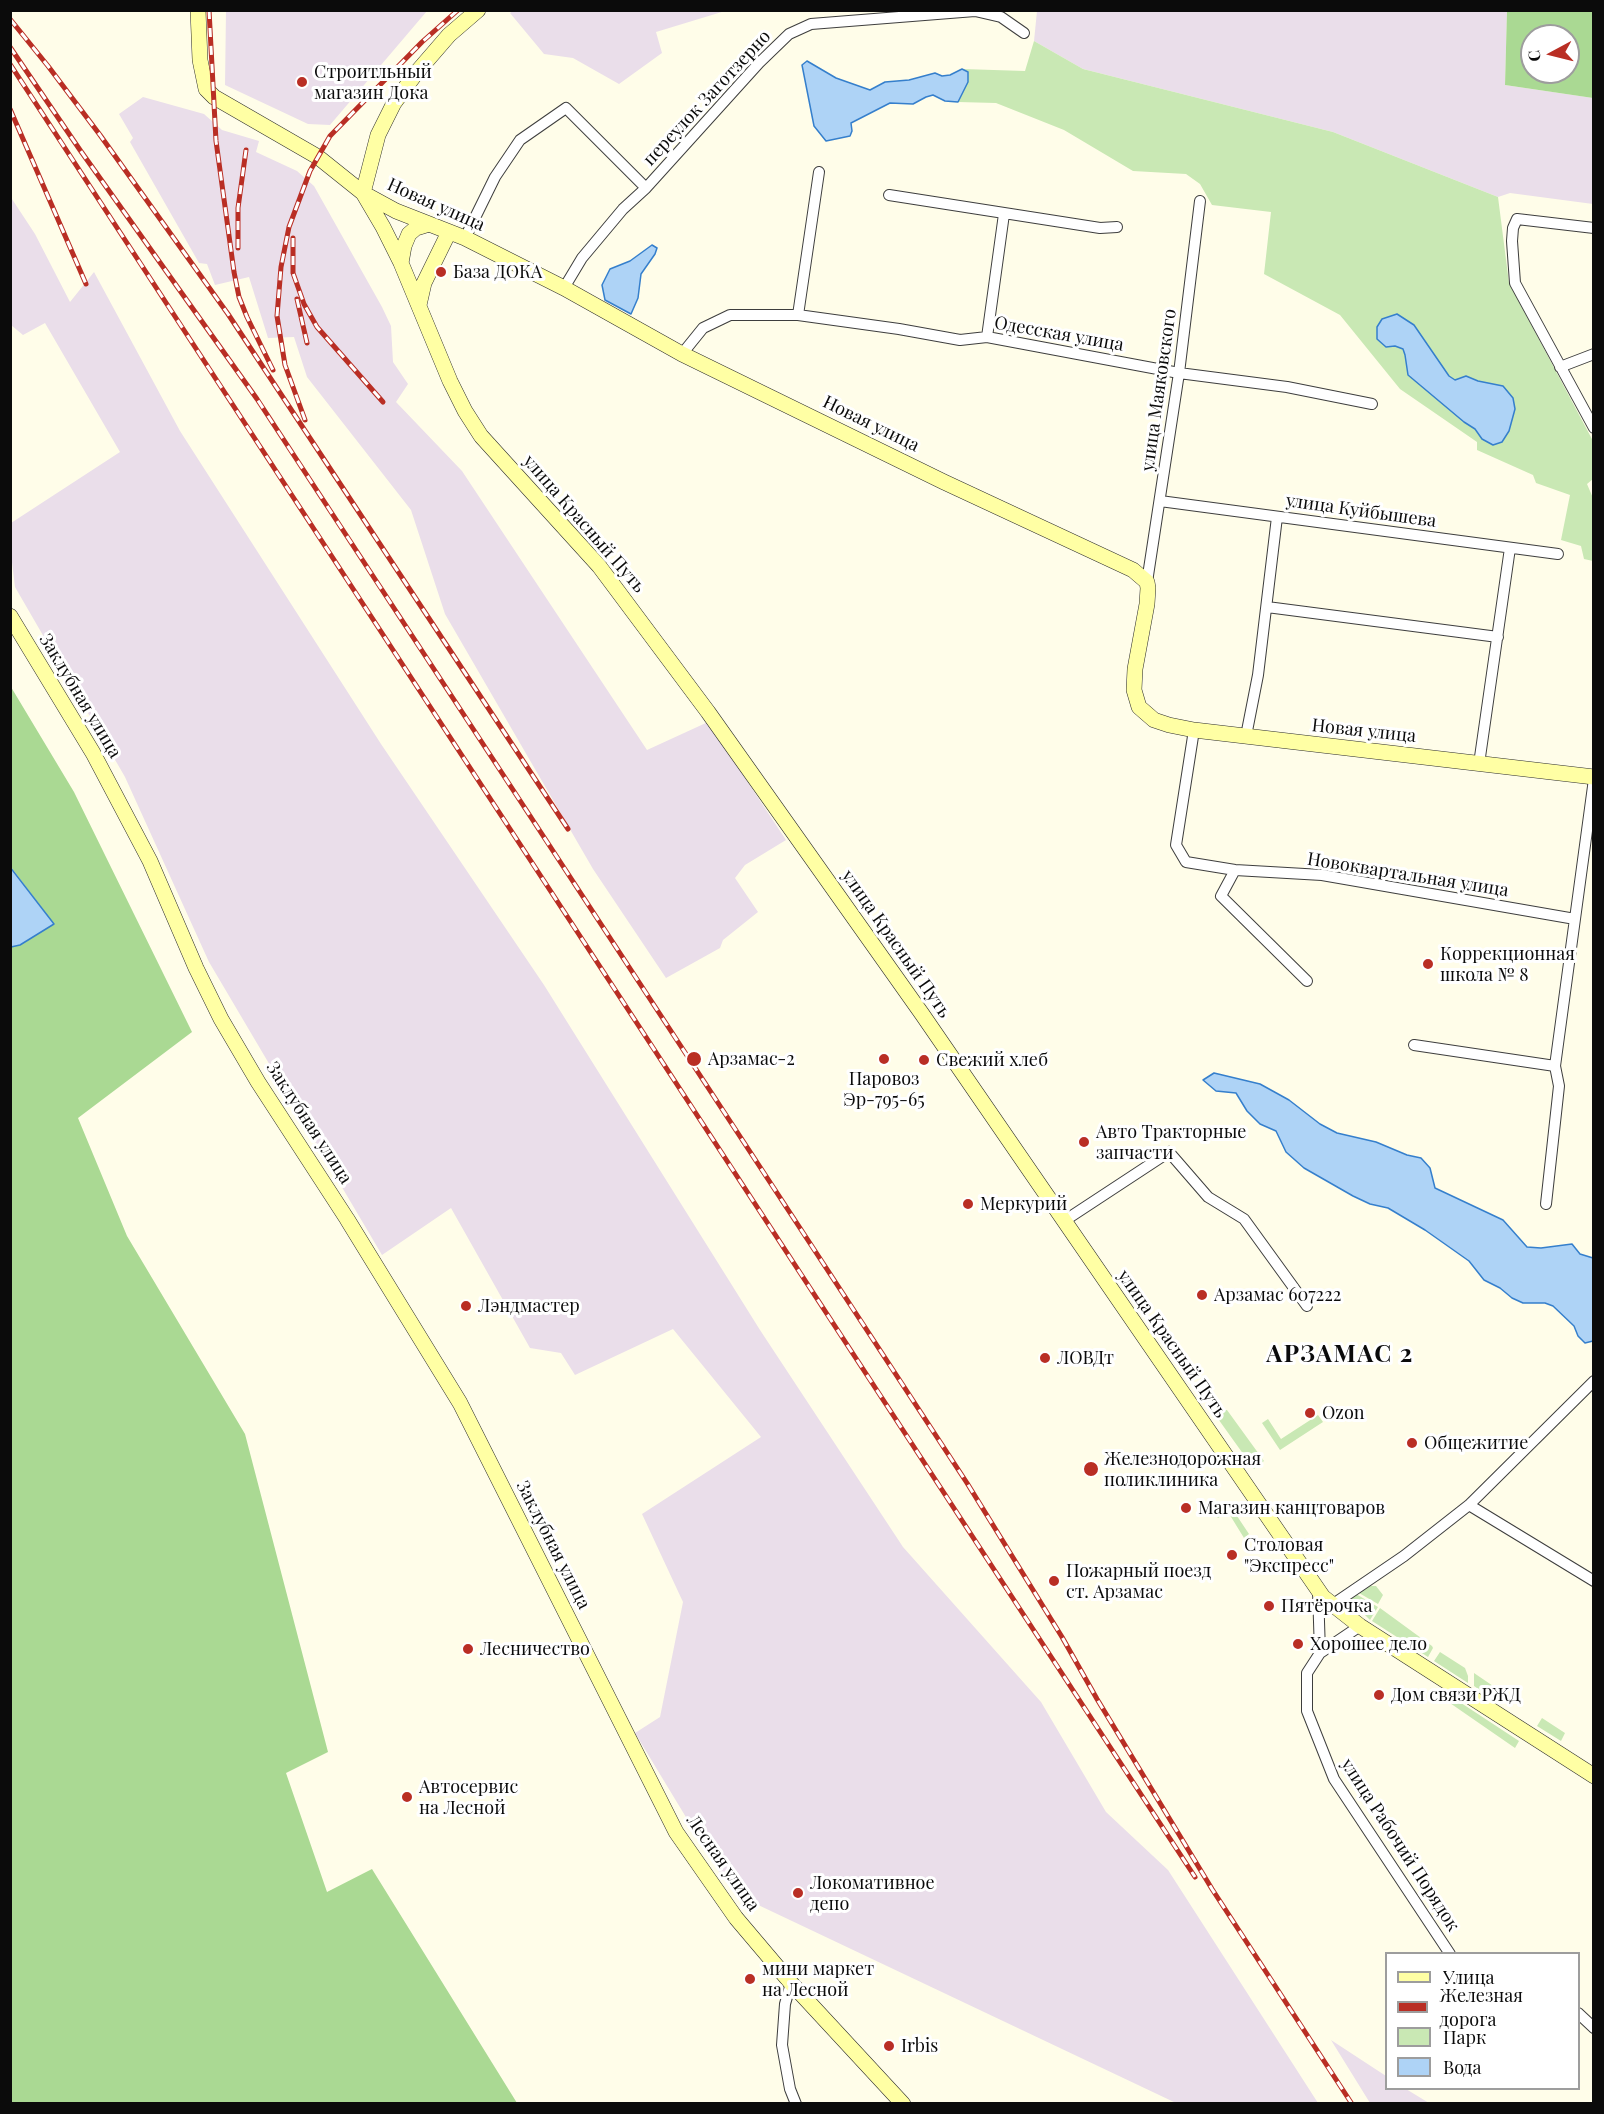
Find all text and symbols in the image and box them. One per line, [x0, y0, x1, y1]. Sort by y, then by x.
north arrow [1520, 24, 1580, 84]
street label: переулок Заготзерно [639, 26, 775, 170]
text: С [1523, 49, 1545, 63]
place label: Строитльный магазин Дока [314, 61, 432, 104]
marker: Строитльный магазин Дока [295, 75, 309, 89]
street label: Новая улица [384, 174, 488, 236]
place label: База ДОКА [453, 261, 542, 283]
marker: База ДОКА [434, 265, 448, 279]
street label: улица Маяковского [1137, 307, 1181, 473]
street label: Одесская улица [993, 312, 1125, 356]
street label: Новая улица [819, 391, 923, 457]
street label: улица Красный Путь [518, 451, 650, 597]
street label: улица Куйбышева [1284, 490, 1438, 532]
street label: Заклубная улица [34, 630, 126, 762]
street label: Новая улица [1311, 715, 1417, 747]
street label: Новоквартальная улица [1306, 848, 1510, 902]
street label: улица Красный Путь [837, 866, 955, 1022]
place label: Коррекционная школа № 8 [1440, 943, 1575, 986]
marker: Коррекционная школа № 8 [1421, 957, 1435, 971]
place label: Арзамас-2 [708, 1048, 795, 1070]
place label: Свежий хлеб [936, 1049, 1048, 1071]
marker: Арзамас-2 [685, 1050, 703, 1068]
marker: Паровоз Эр-795-65 [877, 1052, 891, 1066]
marker: Свежий хлеб [917, 1053, 931, 1067]
street label: Заклубная улица [262, 1058, 356, 1188]
place label: Паровоз Эр-795-65 [843, 1068, 925, 1110]
place label: Авто Тракторные запчасти [1096, 1121, 1246, 1164]
marker: Авто Тракторные запчасти [1077, 1135, 1091, 1149]
place label: Меркурий [980, 1193, 1067, 1215]
marker: Меркурий [961, 1197, 975, 1211]
street label: улица Красный Путь [1113, 1266, 1231, 1422]
place label: Арзамас 607222 [1214, 1284, 1341, 1306]
marker: Арзамас 607222 [1195, 1288, 1209, 1302]
place label: Лэндмастер [478, 1295, 580, 1317]
marker: Лэндмастер [459, 1299, 473, 1313]
district label: АРЗАМАС 2 [1266, 1341, 1414, 1369]
place label: ЛОВДт [1057, 1347, 1114, 1369]
marker: ЛОВДт [1038, 1351, 1052, 1365]
place label: Ozon [1322, 1402, 1365, 1424]
marker: Ozon [1303, 1406, 1317, 1420]
place label: Общежитие [1424, 1432, 1528, 1454]
marker: Общежитие [1405, 1436, 1419, 1450]
place label: Железнодорожная поликлиника [1104, 1448, 1261, 1490]
marker: Железнодорожная поликлиника [1082, 1460, 1100, 1478]
street label: Заклубная улица [511, 1477, 595, 1613]
place label: Магазин канцтоваров [1198, 1497, 1385, 1519]
marker: Магазин канцтоваров [1179, 1501, 1193, 1515]
place label: Столовая "Экспресс" [1244, 1534, 1334, 1576]
marker: Столовая "Экспресс" [1225, 1548, 1239, 1562]
place label: Пожарный поезд ст. Арзамас [1066, 1560, 1211, 1602]
marker: Пожарный поезд ст. Арзамас [1047, 1574, 1061, 1588]
place label: Пятёрочка [1281, 1595, 1372, 1617]
marker: Пятёрочка [1262, 1599, 1276, 1613]
place label: Хорошее дело [1310, 1633, 1427, 1655]
marker: Хорошее дело [1291, 1637, 1305, 1651]
place label: Лесничество [480, 1638, 590, 1660]
marker: Лесничество [461, 1642, 475, 1656]
place label: Дом связи РЖД [1391, 1684, 1521, 1706]
marker: Дом связи РЖД [1372, 1688, 1386, 1702]
street label: улица Рабочий Порядок [1336, 1755, 1464, 1935]
place label: Автосервис на Лесной [419, 1776, 518, 1818]
marker: Автосервис на Лесной [400, 1790, 414, 1804]
street label: Лесная улица [682, 1811, 764, 1915]
place label: Локомативное депо [810, 1872, 935, 1914]
marker: Локомативное депо [791, 1886, 805, 1900]
legend [1385, 1952, 1580, 2090]
place label: мини маркет на Лесной [762, 1958, 874, 2000]
text: Улица [1443, 1965, 1494, 1989]
marker: мини маркет на Лесной [743, 1972, 757, 1986]
text: Железная дорога [1440, 1983, 1523, 2031]
text: Парк [1443, 2025, 1486, 2049]
place label: Irbis [901, 2035, 938, 2057]
marker: Irbis [882, 2039, 896, 2053]
text: Вода [1443, 2055, 1481, 2079]

